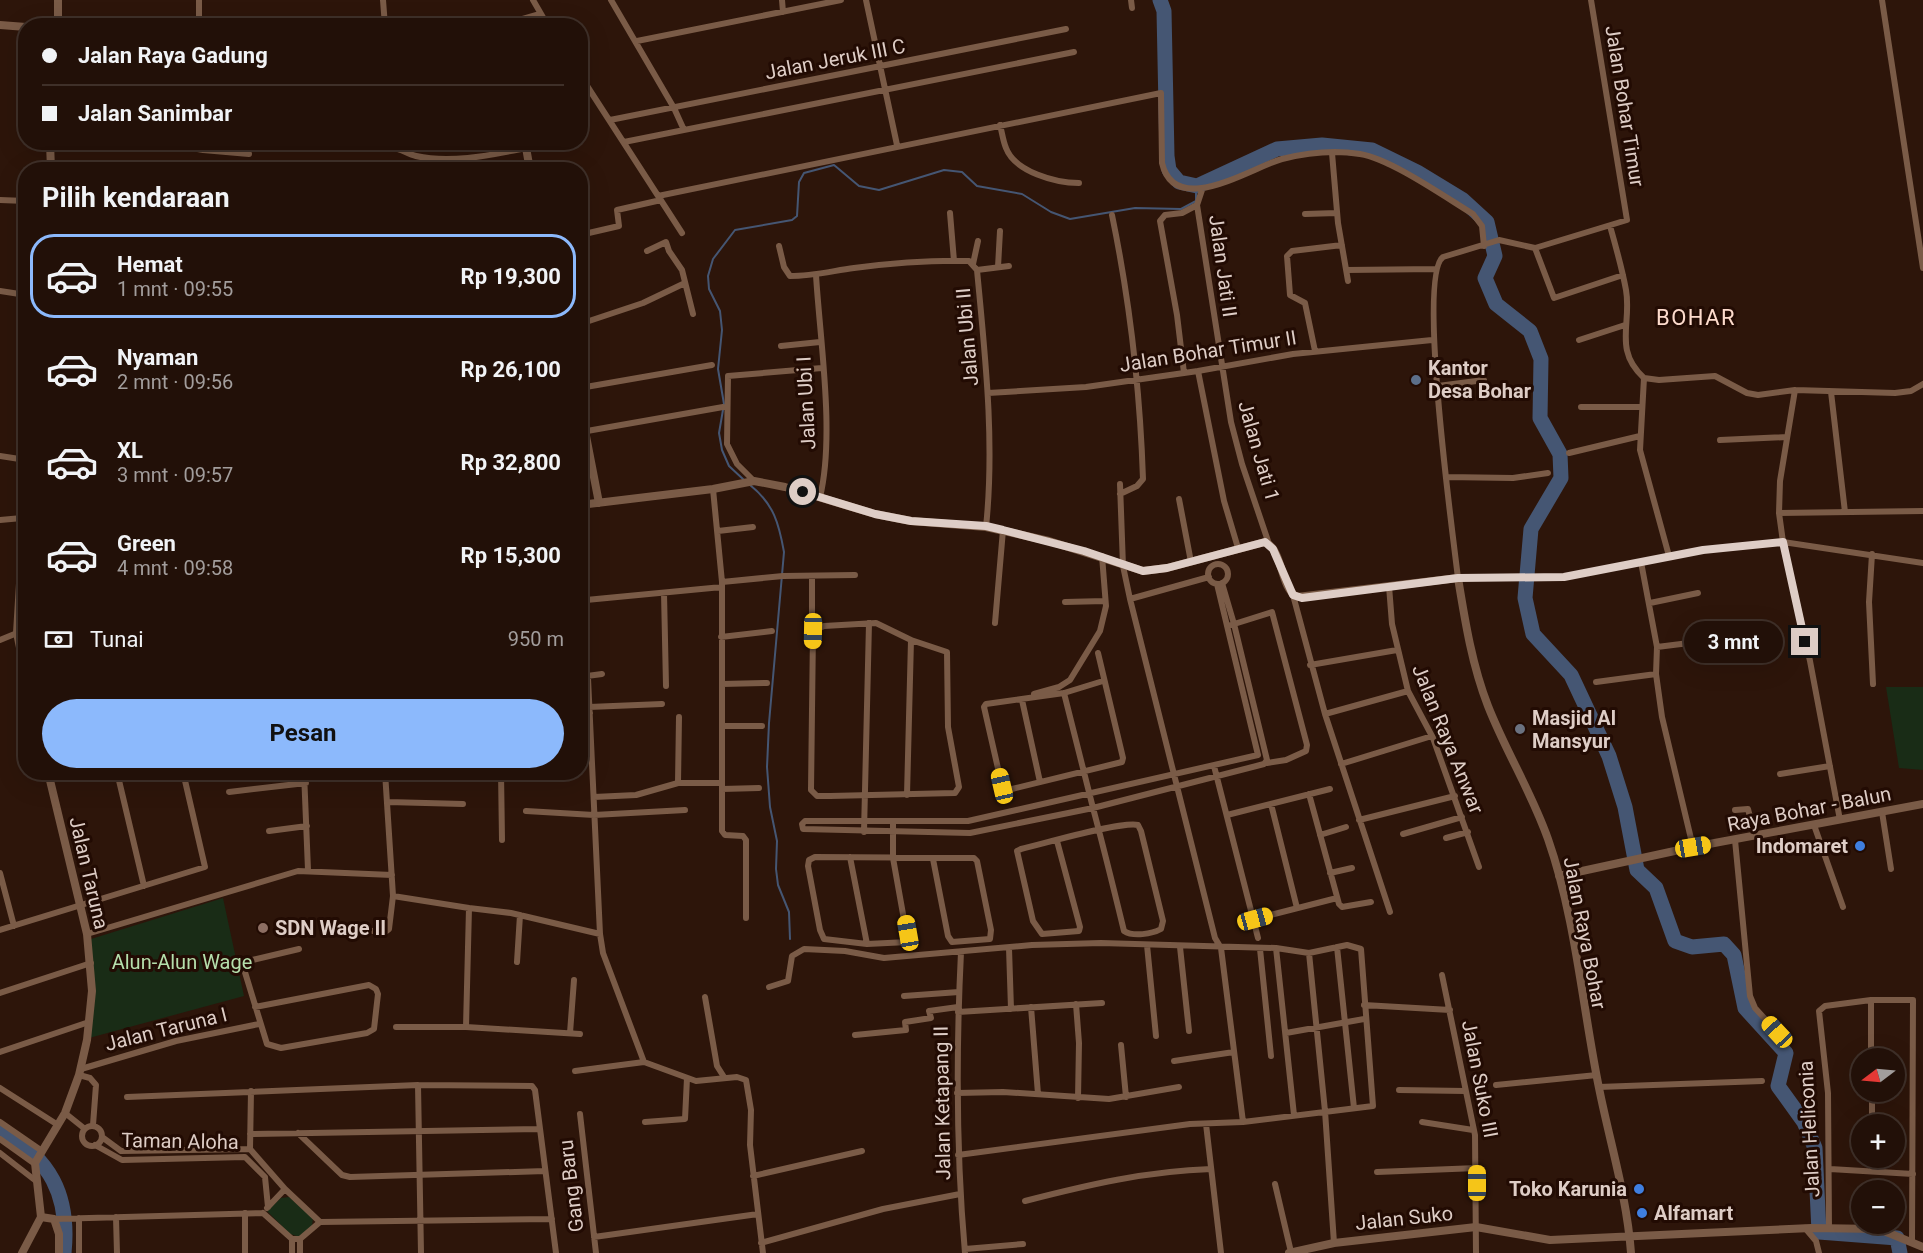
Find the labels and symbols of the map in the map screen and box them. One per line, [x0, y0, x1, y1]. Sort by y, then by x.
street label: Jalan Bohar Timur [1600, 24, 1650, 189]
street label: Jalan Jeruk III C [763, 34, 907, 84]
street label: Jalan Jati II [1204, 213, 1242, 319]
street label: Jalan Ubi II [951, 287, 983, 387]
district label: BOHAR [1656, 305, 1736, 330]
street label: Jalan Bohar Timur II [1118, 325, 1298, 377]
street label: Jalan Ubi I [792, 356, 820, 450]
place label: Kantor Desa Bohar [1428, 356, 1532, 403]
marker: Kantor Desa Bohar [1409, 373, 1423, 387]
street label: Jalan Jati 1 [1233, 398, 1285, 504]
route start [789, 478, 816, 505]
car [804, 613, 822, 649]
callout: 3 mnt [1685, 621, 1784, 663]
route end [1791, 628, 1818, 655]
street label: Jalan Raya Anwar [1407, 661, 1489, 817]
place label: Masjid Al Mansyur [1532, 706, 1616, 753]
marker: Masjid Al Mansyur [1513, 722, 1527, 736]
car [989, 766, 1015, 806]
street label: Raya Bohar - Balun [1725, 781, 1893, 837]
street label: Jalan Taruna [64, 814, 114, 932]
place label: Indomaret [1756, 834, 1848, 858]
car [1674, 835, 1712, 859]
marker: Indomaret [1853, 839, 1867, 853]
street label: Jalan Raya Bohar [1558, 855, 1612, 1011]
car [1235, 906, 1275, 932]
car [896, 914, 920, 952]
place label: SDN Wage II [275, 916, 386, 940]
marker: SDN Wage II [256, 921, 270, 935]
park label: Alun-Alun Wage [112, 950, 252, 974]
street label: Jalan Taruna I [102, 1002, 230, 1056]
car [1758, 1013, 1796, 1051]
street label: Jalan Suko III [1457, 1018, 1503, 1140]
street label: Jalan Ketapang II [929, 1026, 955, 1180]
north arrow [1851, 1048, 1905, 1102]
street label: Jalan Heliconia [1793, 1060, 1825, 1198]
street label: Taman Aloha [121, 1128, 239, 1154]
street label: Gang Baru [553, 1138, 589, 1234]
car [1468, 1165, 1486, 1201]
place label: Toko Karunia [1509, 1177, 1627, 1201]
marker: Toko Karunia [1632, 1182, 1646, 1196]
street label: Jalan Suko [1354, 1201, 1454, 1235]
place label: Alfamart [1654, 1201, 1733, 1225]
marker: Alfamart [1635, 1206, 1649, 1220]

